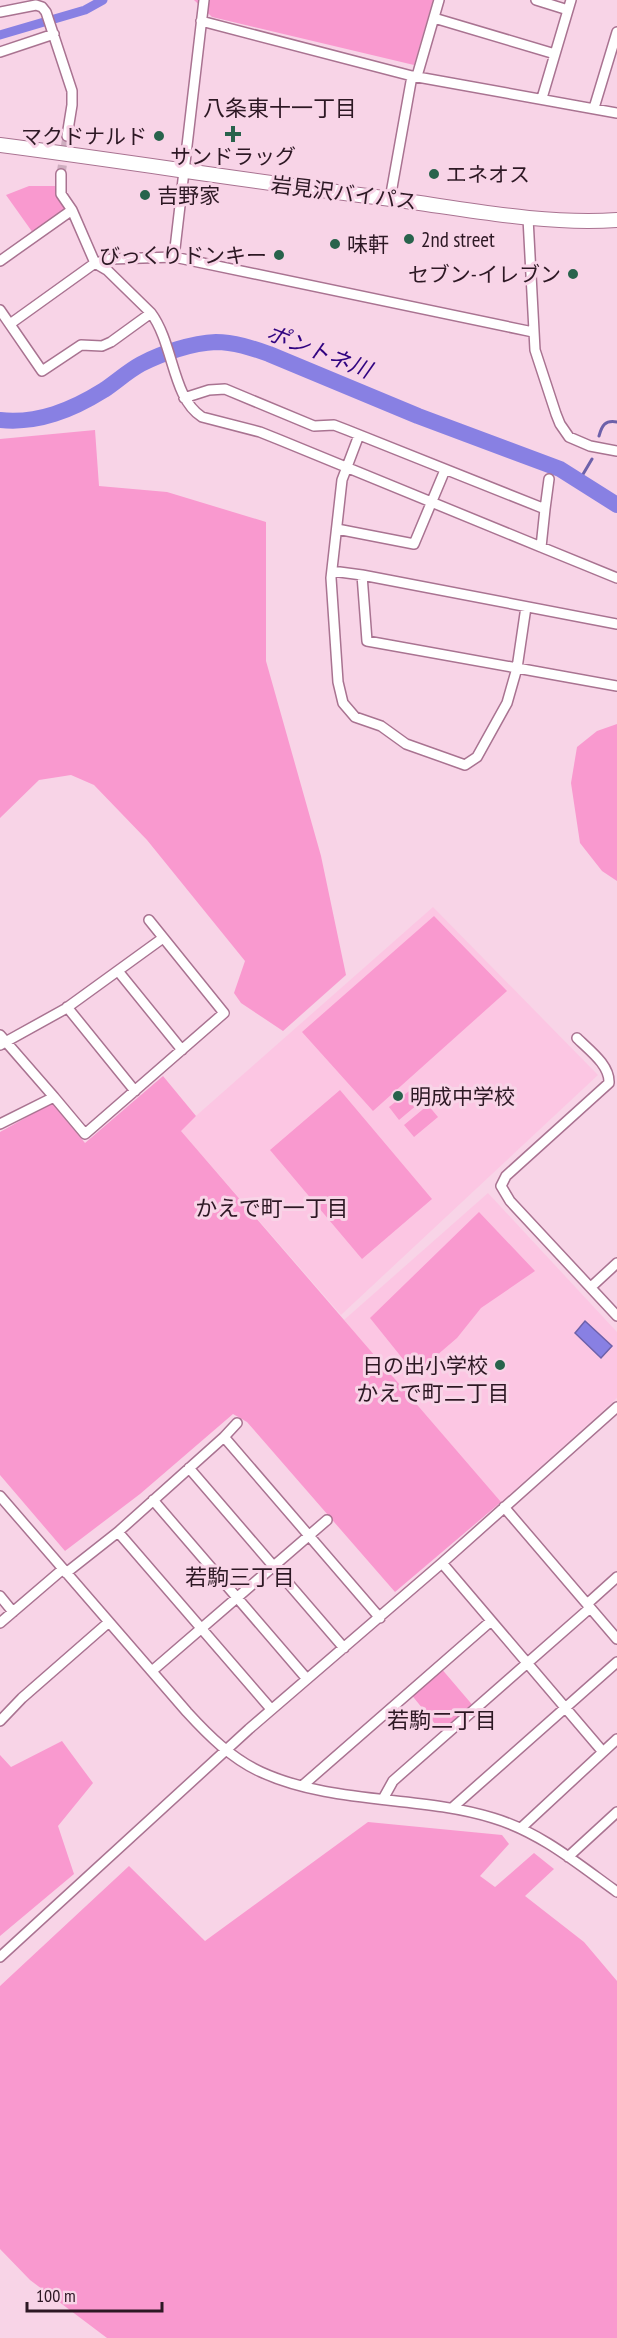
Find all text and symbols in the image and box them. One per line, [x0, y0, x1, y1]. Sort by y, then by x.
district label: 八条東十一丁目 [203, 94, 357, 122]
place label: マクドナルド [21, 123, 147, 150]
marker: サンドラッグ [226, 127, 240, 141]
marker: マクドナルド [152, 129, 166, 143]
place label: サンドラッグ [170, 143, 296, 170]
place label: エネオス [446, 161, 530, 188]
marker: エネオス [427, 167, 441, 181]
street label: 岩見沢バイパス [270, 171, 418, 215]
place label: 吉野家 [157, 182, 220, 209]
marker: 吉野家 [138, 188, 152, 202]
place label: 2nd street [421, 226, 495, 253]
place label: 味軒 [347, 231, 389, 258]
marker: 2nd street [402, 232, 416, 246]
marker: 味軒 [328, 237, 342, 251]
place label: びっくりドンキー [99, 242, 267, 269]
marker: びっくりドンキー [272, 248, 286, 262]
place label: セブン-イレブン [408, 261, 561, 288]
marker: セブン-イレブン [566, 267, 580, 281]
water label: ポントネ川 [263, 318, 377, 384]
place label: 明成中学校 [410, 1083, 515, 1110]
marker: 明成中学校 [391, 1089, 405, 1103]
district label: かえで町一丁目 [195, 1194, 349, 1222]
place label: 日の出小学校 [362, 1352, 488, 1379]
marker: 日の出小学校 [493, 1358, 507, 1372]
district label: かえで町二丁目 [356, 1379, 510, 1407]
district label: 若駒三丁目 [185, 1563, 295, 1591]
district label: 若駒二丁目 [387, 1706, 497, 1734]
scale bar [27, 2275, 162, 2313]
text: 100 m [36, 2284, 76, 2307]

